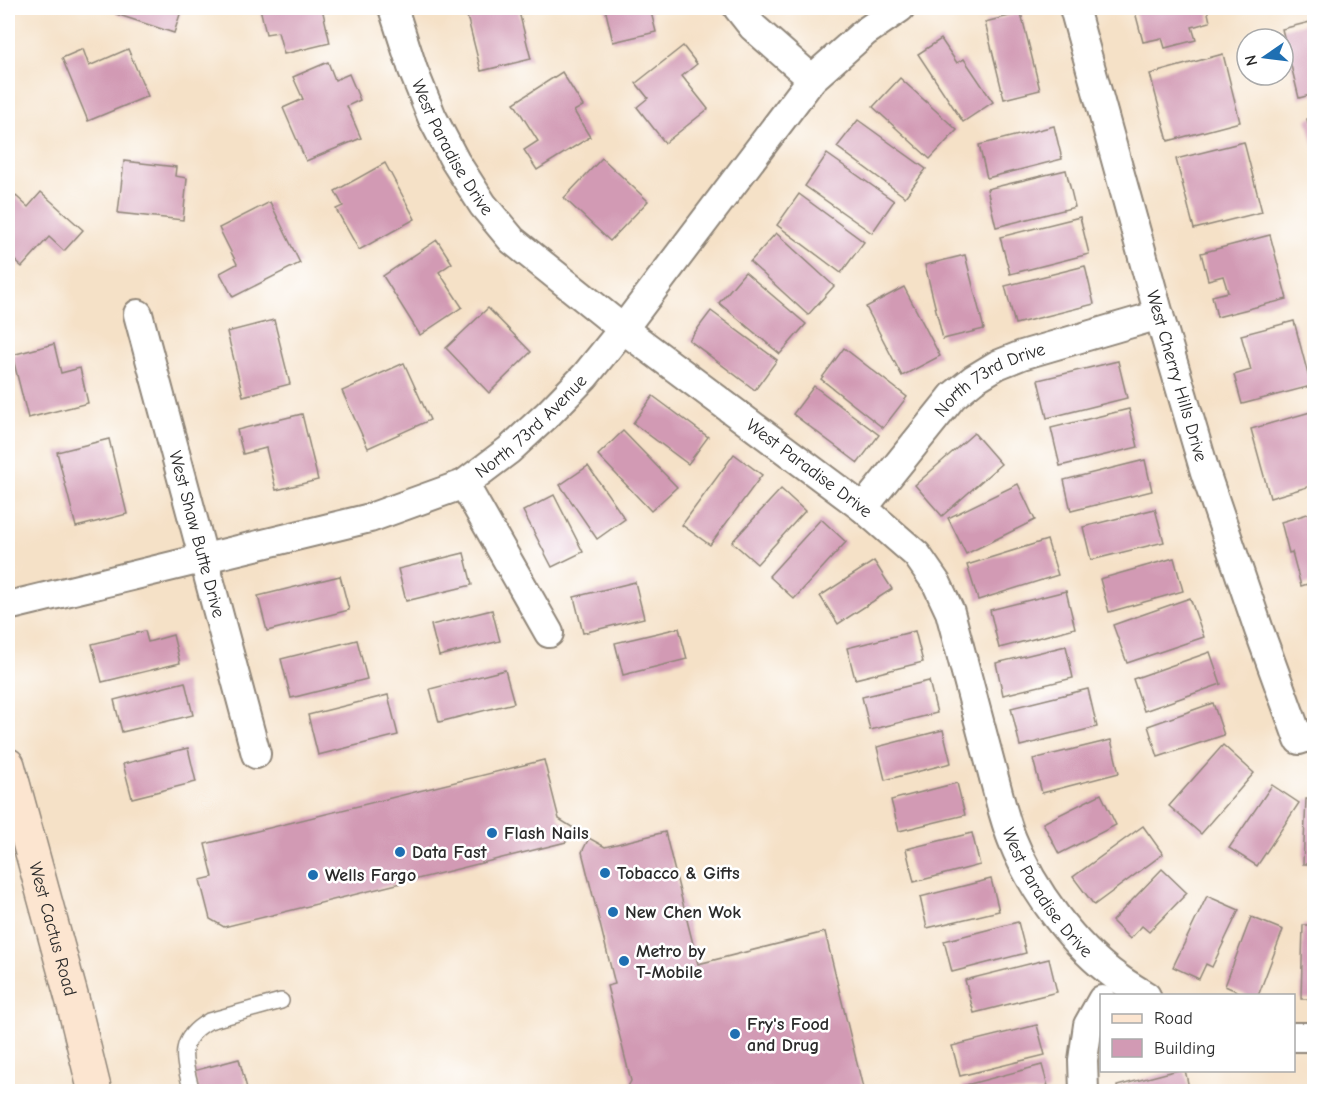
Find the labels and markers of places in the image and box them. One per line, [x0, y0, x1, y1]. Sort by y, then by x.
place label: Flash Nails [504, 823, 589, 844]
marker: Flash Nails [485, 826, 499, 840]
place label: Data Fast [412, 842, 488, 863]
marker: Data Fast [393, 845, 407, 859]
place label: Tobacco & Gifts [617, 863, 740, 884]
place label: Wells Fargo [325, 865, 416, 886]
marker: Tobacco & Gifts [598, 866, 612, 880]
marker: Wells Fargo [306, 868, 320, 882]
place label: New Chen Wok [625, 902, 741, 923]
marker: New Chen Wok [606, 905, 620, 919]
place label: Metro by T-Mobile [636, 941, 706, 983]
marker: Metro by T-Mobile [617, 954, 631, 968]
place label: Fry's Food and Drug [747, 1014, 829, 1056]
marker: Fry's Food and Drug [728, 1027, 742, 1041]

